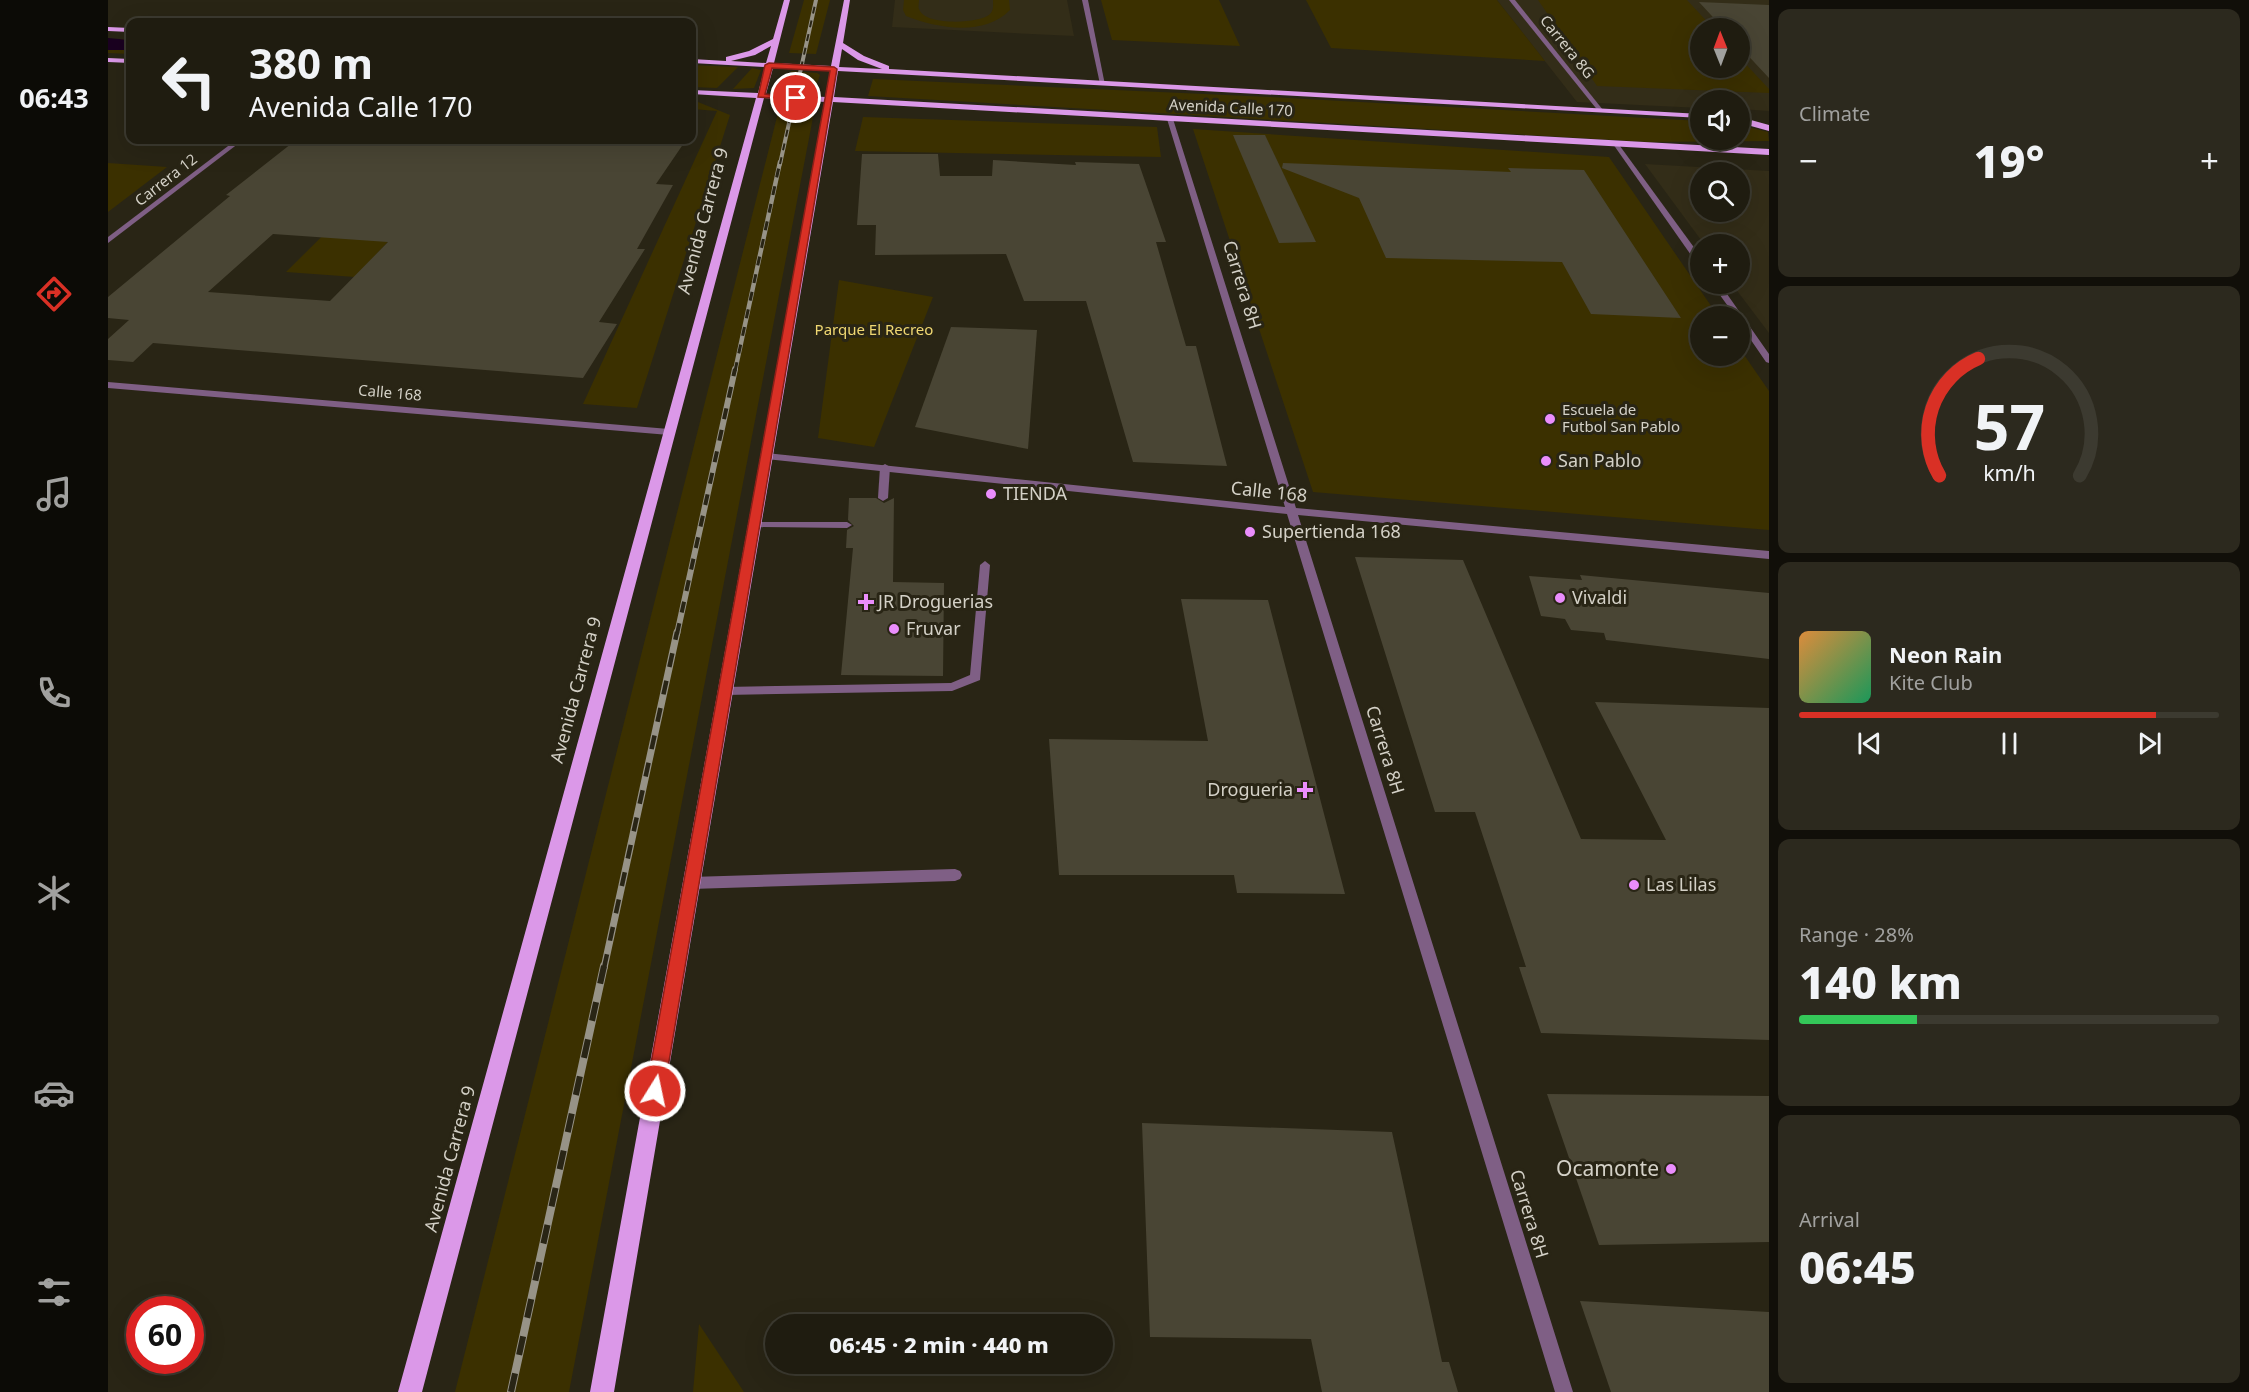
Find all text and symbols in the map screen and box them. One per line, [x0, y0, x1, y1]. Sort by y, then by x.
street label: Carrera 8G [1536, 10, 1600, 82]
north arrow [1690, 18, 1750, 78]
map controls [1690, 18, 1750, 366]
text: 380 m [249, 34, 373, 91]
icon: left [150, 42, 228, 120]
pin [770, 72, 821, 123]
text: 06:43 [19, 79, 89, 116]
icon: arrive [779, 81, 812, 114]
text: Avenida Calle 170 [249, 88, 472, 125]
button: sound [1690, 90, 1750, 150]
street label: Avenida Calle 170 [1169, 94, 1294, 120]
text: Climate [1799, 100, 1870, 127]
text: 19° [1973, 130, 2045, 191]
text: − [1799, 138, 1818, 183]
text: + [2200, 138, 2219, 183]
street label: Avenida Carrera 9 [671, 145, 733, 297]
street label: Carrera 12 [130, 149, 201, 210]
button: search [1690, 162, 1750, 222]
button: + [1690, 234, 1750, 294]
street label: Carrera 8H [1218, 237, 1268, 332]
icon: directions [33, 273, 75, 315]
button: − [1690, 306, 1750, 366]
park label: Parque El Recreo [815, 319, 933, 339]
street label: Calle 168 [357, 379, 423, 405]
text: 57 [1973, 384, 2045, 469]
place label: Escuela de Futbol San Pablo [1562, 399, 1680, 436]
marker: Escuela de Futbol San Pablo [1543, 412, 1557, 426]
place label: San Pablo [1558, 448, 1641, 472]
marker: San Pablo [1539, 454, 1553, 468]
text: km/h [1983, 459, 2035, 488]
icon: music [33, 473, 75, 515]
street label: Calle 168 [1230, 475, 1308, 507]
place label: TIENDA [1003, 481, 1068, 505]
marker: TIENDA [984, 487, 998, 501]
place label: Supertienda 168 [1262, 519, 1401, 543]
marker: Supertienda 168 [1243, 525, 1257, 539]
place label: Vivaldi [1572, 585, 1627, 609]
place label: JR Droguerias [876, 589, 993, 613]
marker: Vivaldi [1553, 591, 1567, 605]
marker: JR Droguerias [859, 595, 873, 609]
street label: Avenida Carrera 9 [544, 614, 606, 766]
place label: Fruvar [906, 616, 961, 640]
marker: Fruvar [887, 622, 901, 636]
text: Neon Rain [1889, 639, 2002, 669]
text: Kite Club [1889, 669, 1973, 696]
icon: phone [33, 672, 75, 714]
street label: Carrera 8H [1361, 702, 1411, 797]
icon: previous [1853, 727, 1886, 760]
icon: pause [1993, 727, 2026, 760]
icon: next [2133, 727, 2166, 760]
place label: Drogueria [1207, 777, 1293, 801]
marker: Drogueria [1298, 783, 1312, 797]
icon: climate [33, 872, 75, 914]
place label: Las Lilas [1646, 872, 1716, 896]
marker: Las Lilas [1627, 878, 1641, 892]
text: Range · 28% [1799, 921, 1914, 948]
text: 140 km [1799, 951, 1962, 1012]
position arrow [623, 1059, 687, 1123]
icon: car [33, 1072, 75, 1114]
street label: Avenida Carrera 9 [418, 1083, 480, 1235]
place label: Ocamonte [1556, 1154, 1659, 1182]
marker: Ocamonte [1664, 1162, 1678, 1176]
street label: Carrera 8H [1505, 1166, 1555, 1261]
text: Arrival [1799, 1206, 1860, 1233]
text: 06:45 [1799, 1236, 1916, 1297]
icon: filters [33, 1271, 75, 1313]
speed limit sign: 60 [126, 1296, 204, 1374]
text: 06:45 · 2 min · 440 m [829, 1329, 1049, 1359]

